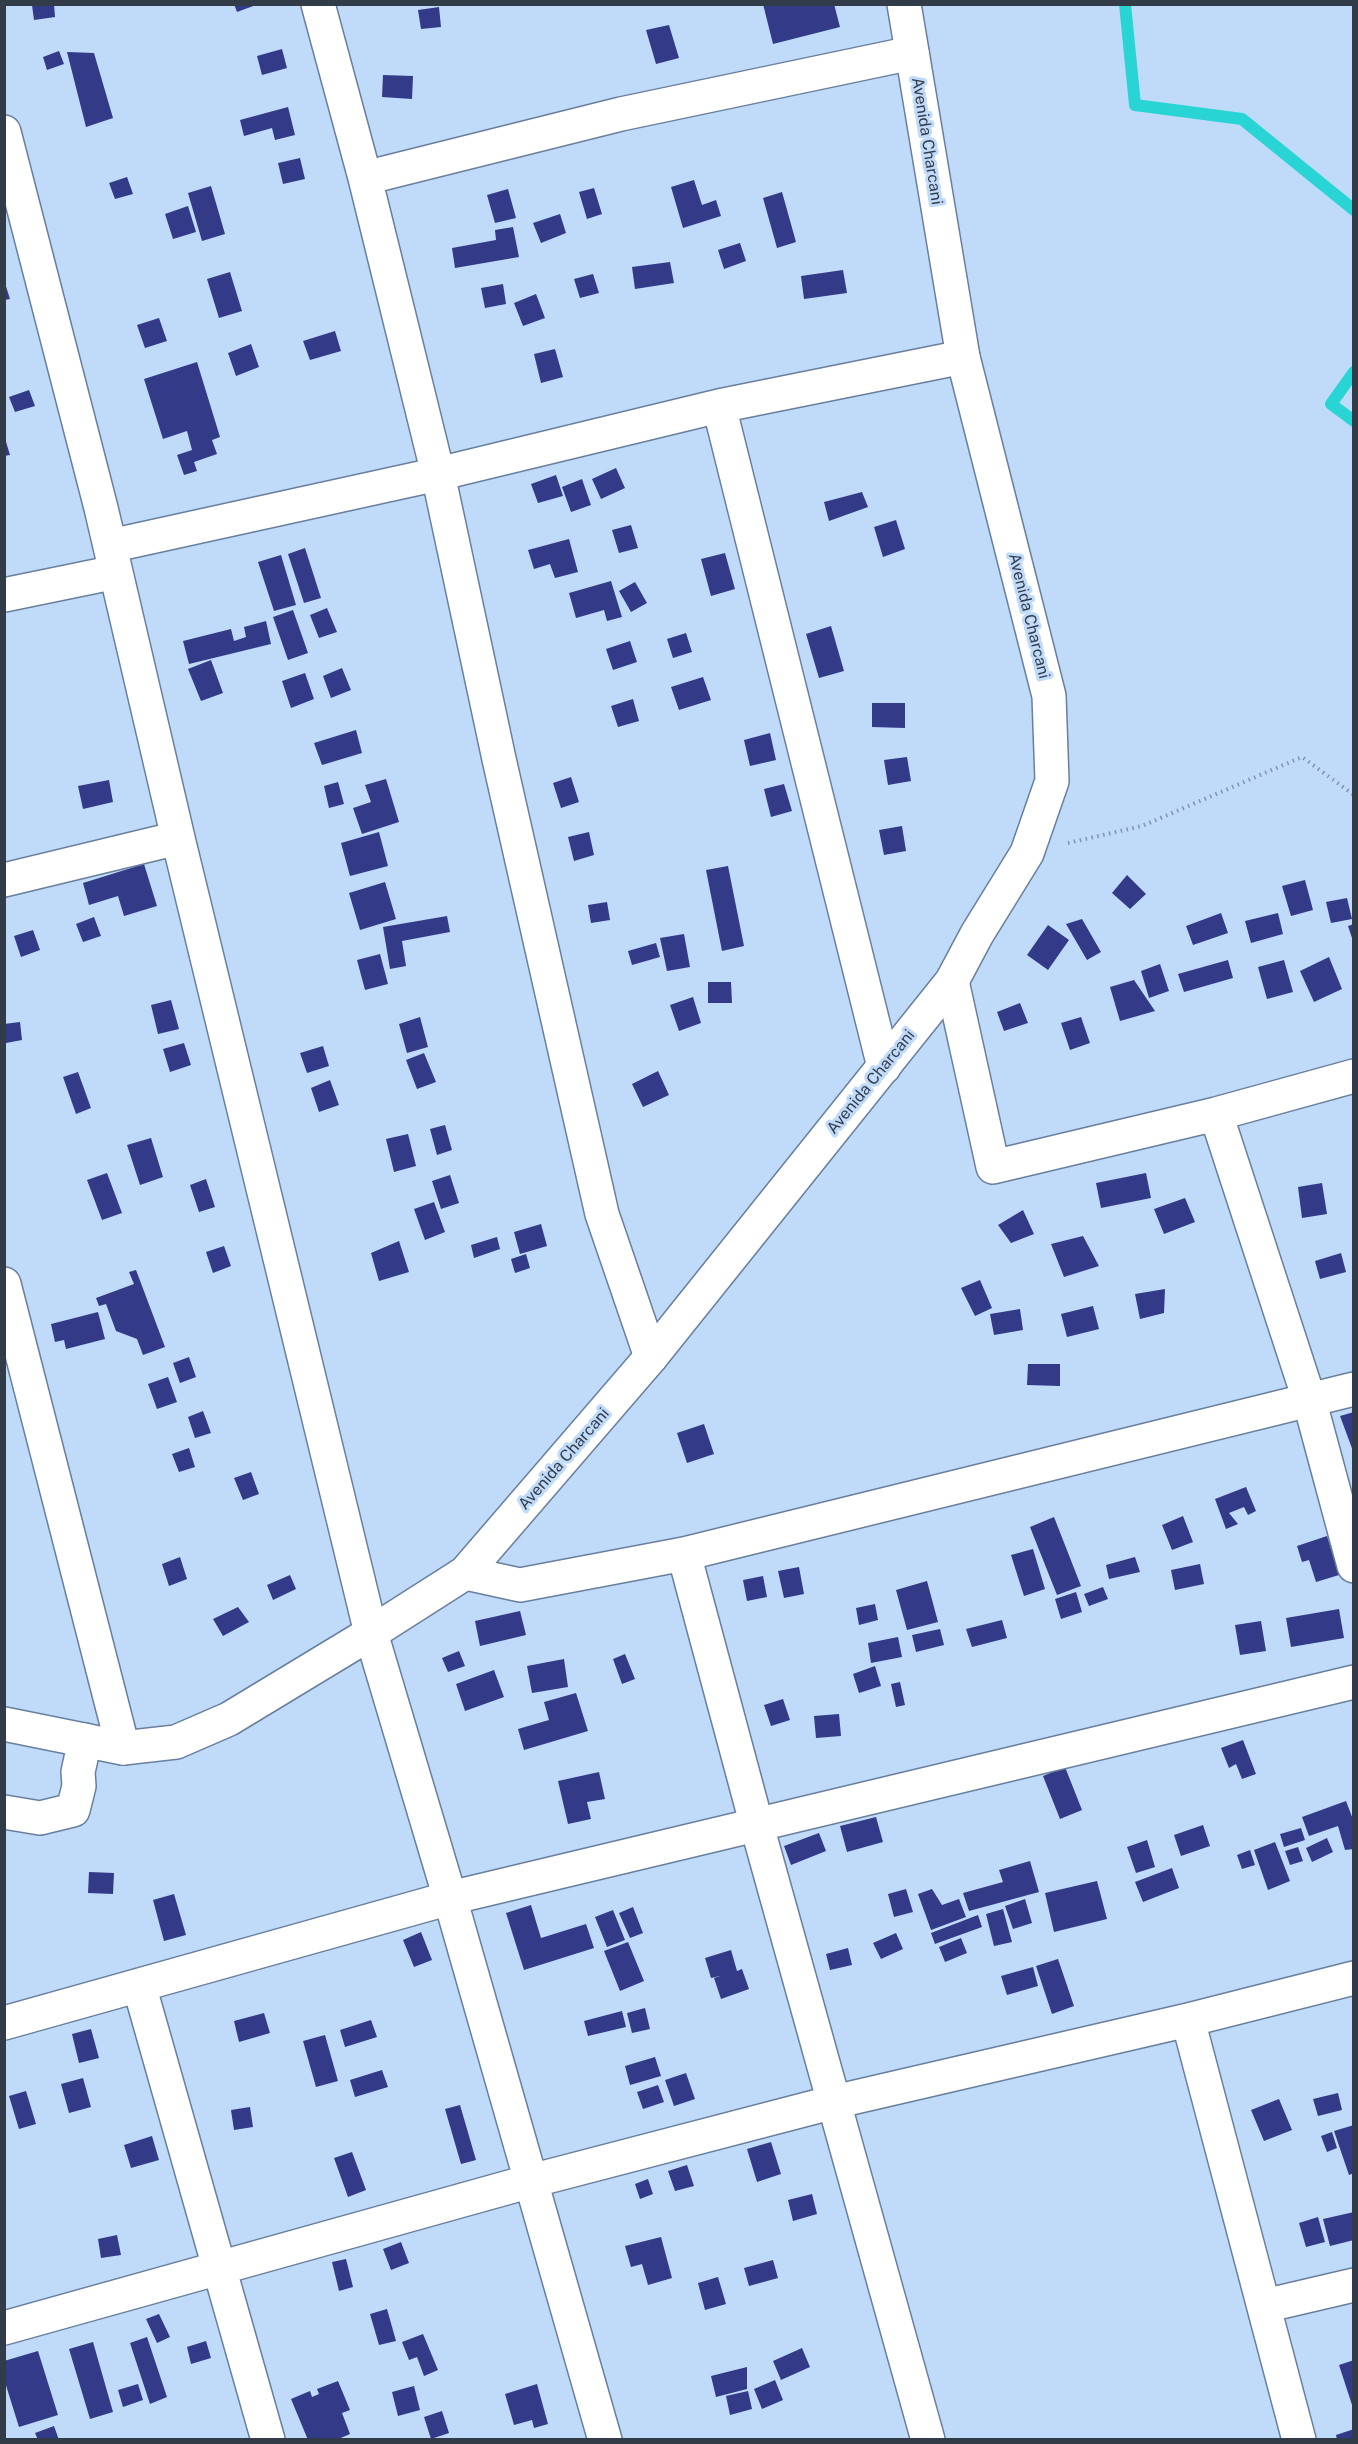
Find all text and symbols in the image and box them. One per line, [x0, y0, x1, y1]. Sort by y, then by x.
street label: Avenida Charcani [907, 76, 947, 206]
street label: Avenida Charcani [1004, 551, 1054, 681]
street label: Avenida Charcani [823, 1026, 919, 1138]
street label: Avenida Charcani [515, 1404, 613, 1514]

